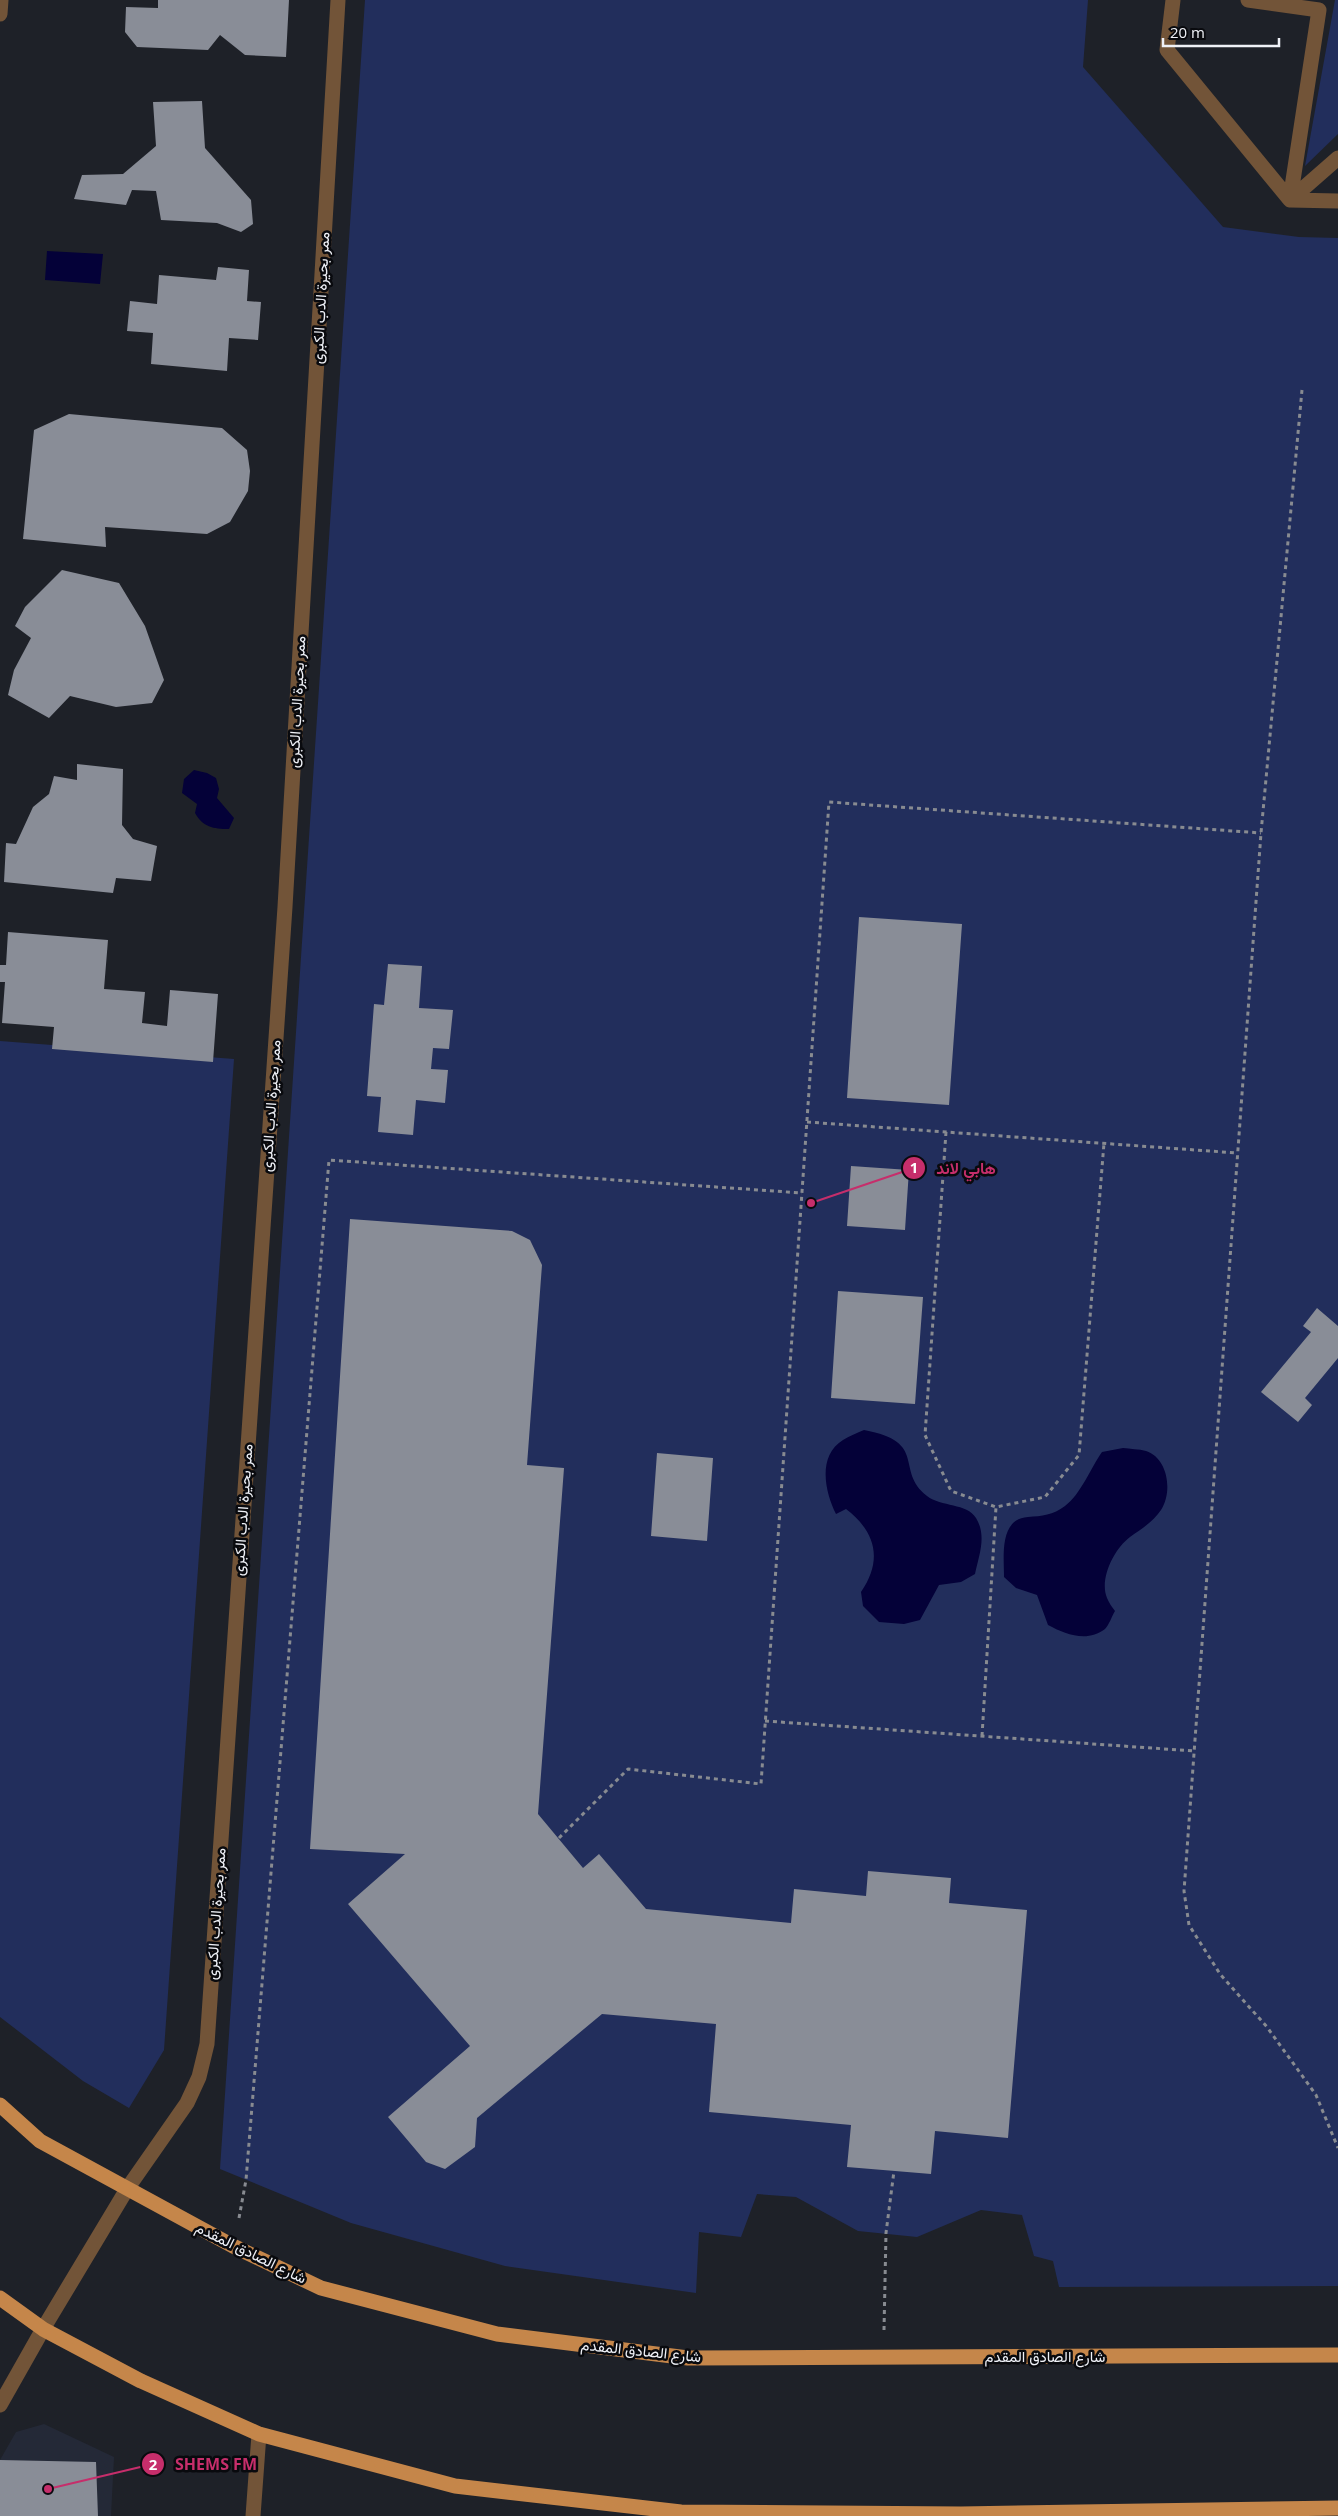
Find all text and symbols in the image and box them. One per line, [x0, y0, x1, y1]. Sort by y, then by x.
scale bar [1163, 15, 1279, 47]
text: 20 m [1170, 22, 1205, 42]
street label: ممر بحيرة الدب الكبرى [307, 231, 334, 365]
street label: ممر بحيرة الدب الكبرى [283, 635, 310, 769]
street label: ممر بحيرة الدب الكبرى [255, 1039, 286, 1173]
callout: هابي لاند [902, 1152, 1006, 1183]
text: 1 [910, 1157, 918, 1177]
text: هابي لاند [936, 1157, 996, 1182]
street label: ممر بحيرة الدب الكبرى [227, 1443, 258, 1577]
street label: ممر بحيرة الدب الكبرى [200, 1847, 231, 1981]
street label: شارع الصادق المقدم [192, 2217, 310, 2289]
street label: شارع الصادق المقدم [580, 2334, 702, 2368]
street label: شارع الصادق المقدم [985, 2346, 1106, 2368]
callout: SHEMS FM [140, 2449, 267, 2480]
text: SHEMS FM [175, 2453, 257, 2475]
text: 2 [149, 2454, 158, 2474]

